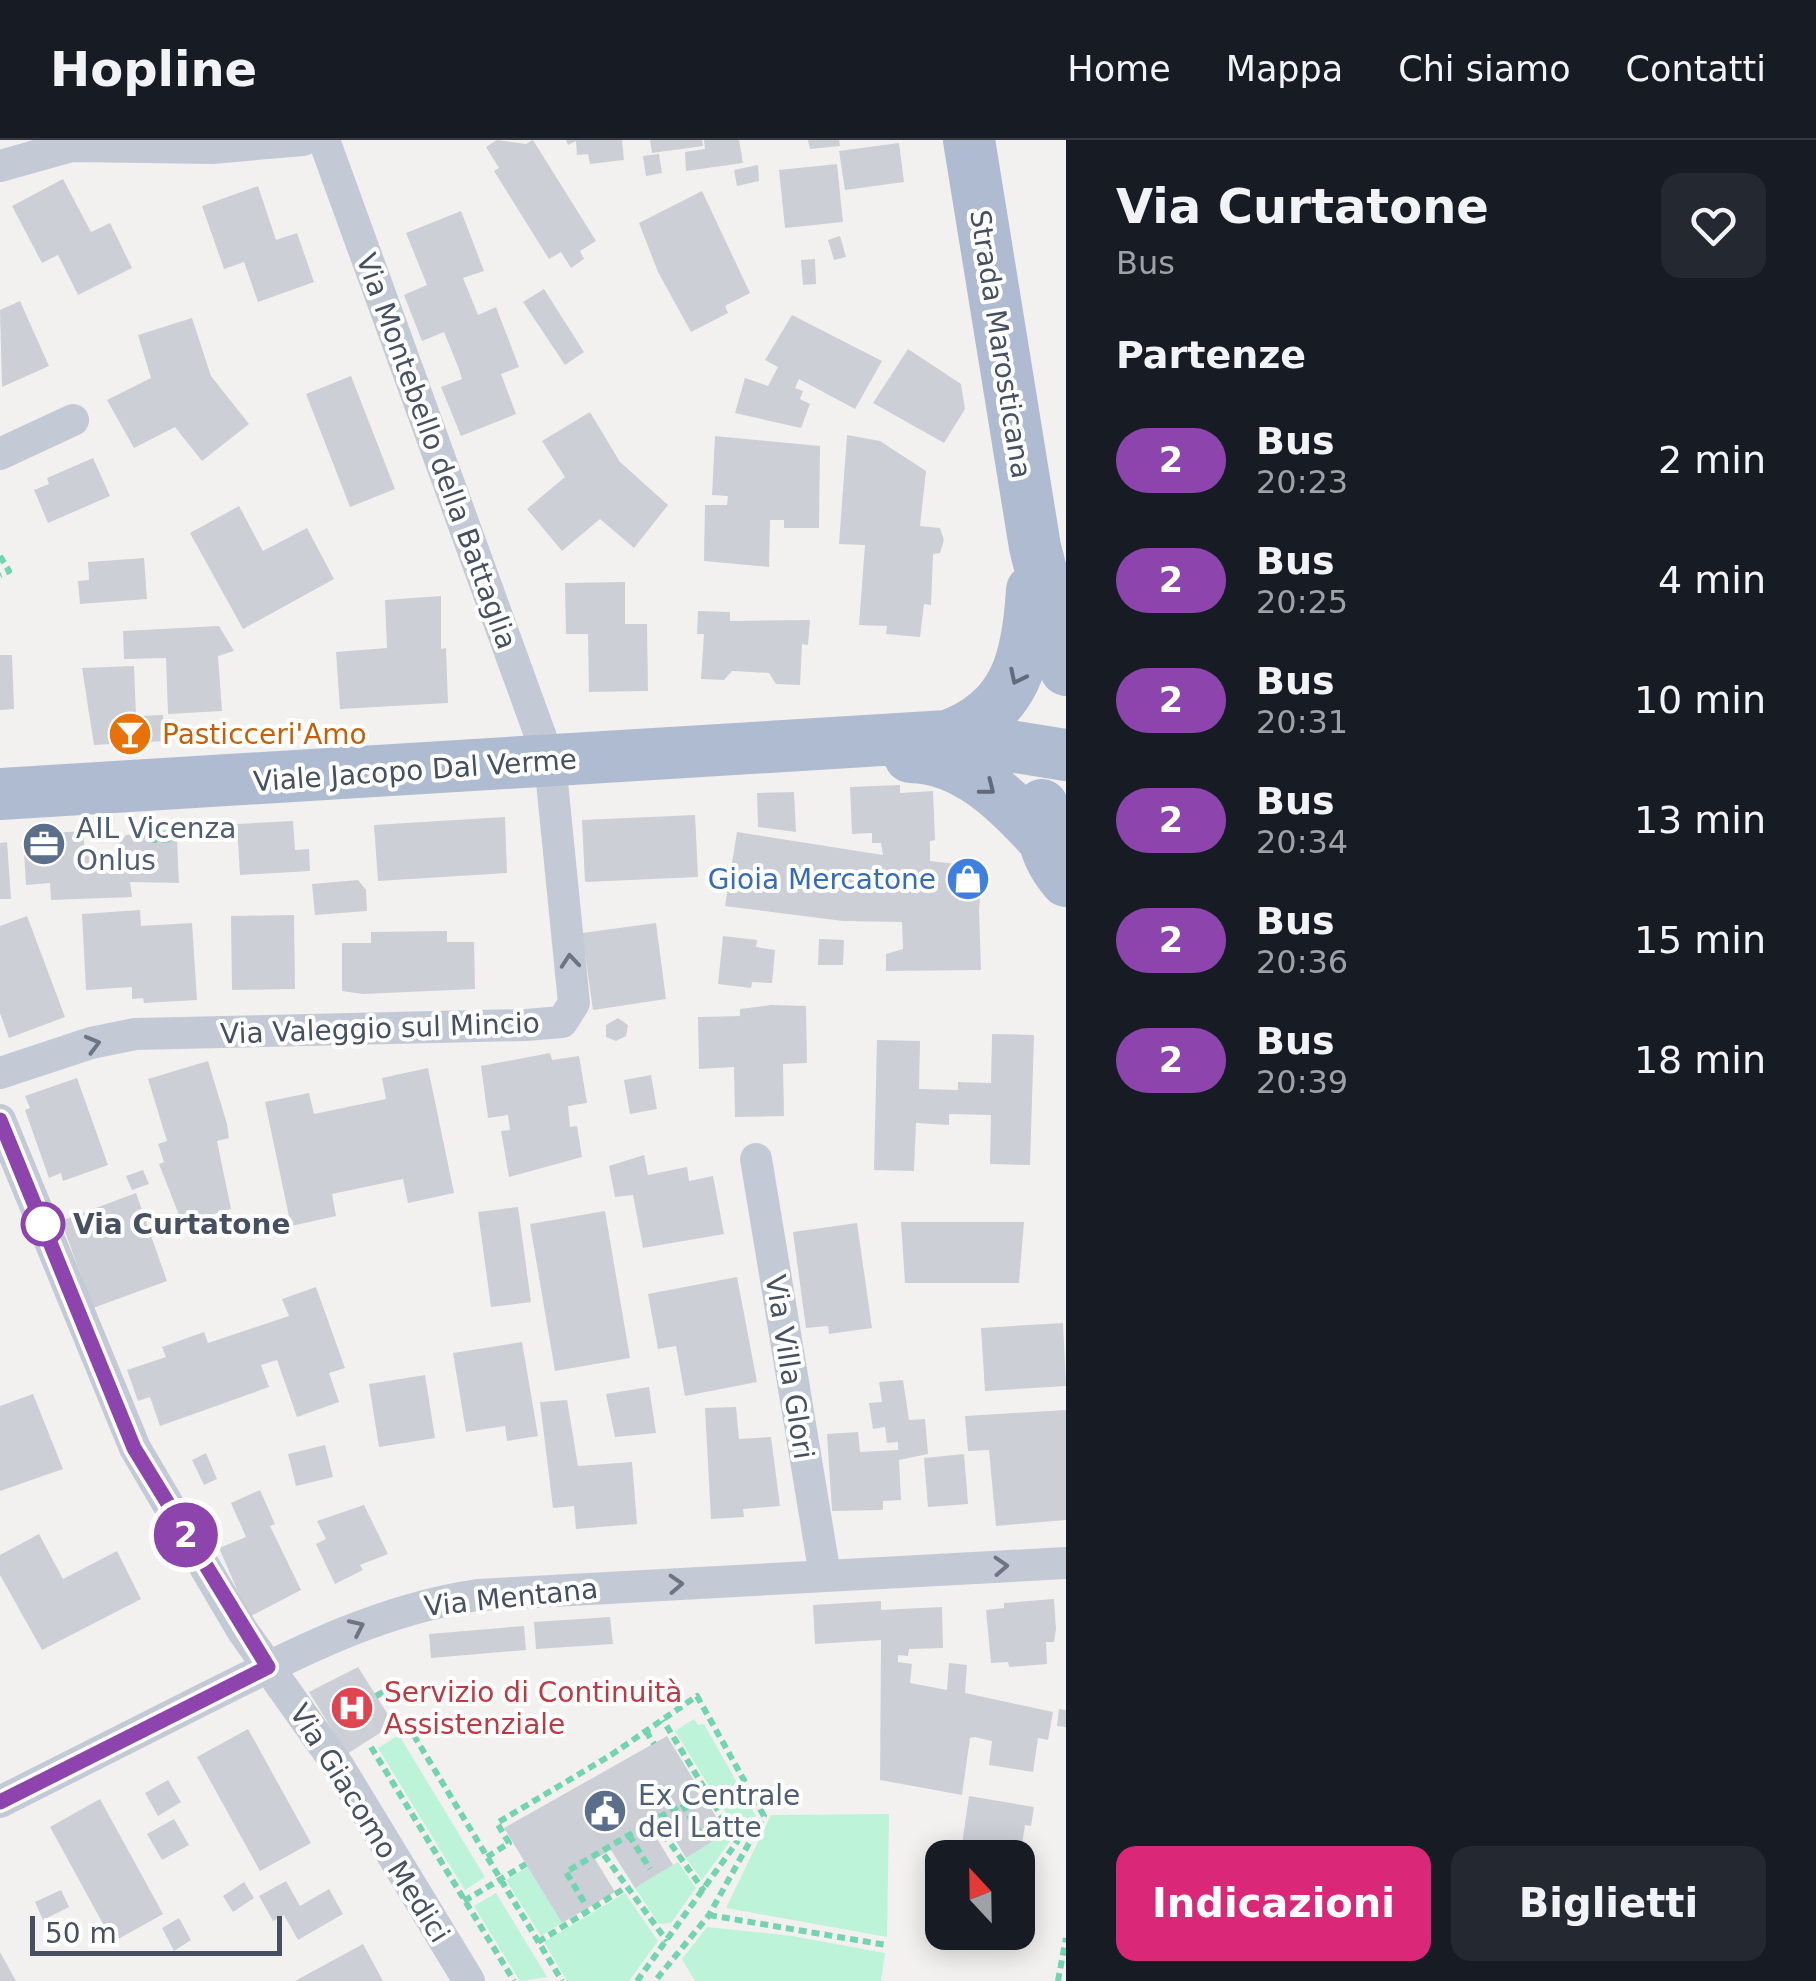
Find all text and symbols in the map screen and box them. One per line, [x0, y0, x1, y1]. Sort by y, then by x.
text: Hopline [50, 41, 257, 97]
text: Home [1067, 49, 1171, 89]
text: Mappa [1226, 49, 1343, 89]
text: Chi siamo [1398, 49, 1571, 89]
text: Contatti [1626, 49, 1766, 89]
button: heart [1661, 173, 1766, 278]
text: Via Curtatone [1116, 178, 1489, 234]
street label: Strada Marosticana [963, 207, 1038, 481]
text: Bus [1116, 244, 1175, 282]
street label: Via Montebello della Battaglia [349, 249, 524, 654]
text: Partenze [1116, 333, 1306, 377]
text: Bus [1256, 419, 1335, 463]
text: 2 min [1658, 438, 1766, 482]
text: 2 [1159, 440, 1183, 480]
text: 20:23 [1256, 463, 1348, 501]
text: Bus [1256, 539, 1335, 583]
text: 4 min [1658, 558, 1766, 602]
text: 2 [1159, 560, 1183, 600]
text: 20:25 [1256, 583, 1348, 621]
text: Bus [1256, 659, 1335, 703]
one-way arrow [1009, 667, 1029, 685]
text: 10 min [1634, 678, 1766, 722]
text: 2 [1159, 680, 1183, 720]
text: 20:31 [1256, 703, 1348, 741]
bar icon: Pasticceri'Amo [107, 711, 153, 757]
place label: Pasticceri'Amo [162, 718, 367, 751]
street label: Viale Jacopo Dal Verme [252, 743, 578, 798]
one-way arrow [977, 776, 995, 794]
text: Bus [1256, 779, 1335, 823]
text: 13 min [1634, 798, 1766, 842]
text: 2 [1159, 800, 1183, 840]
place label: AIL Vicenza Onlus [76, 812, 236, 877]
office icon: AIL Vicenza Onlus [21, 821, 67, 867]
text: 20:34 [1256, 823, 1348, 861]
shop icon: Gioia Mercatone [945, 856, 991, 902]
place label: Gioia Mercatone [708, 863, 936, 896]
text: Bus [1256, 899, 1335, 943]
text: 15 min [1634, 918, 1766, 962]
text: 2 [1159, 920, 1183, 960]
text: 20:36 [1256, 943, 1348, 981]
one-way arrow [560, 953, 582, 969]
street label: Via Valeggio sul Mincio [220, 1006, 540, 1051]
text: Bus [1256, 1019, 1335, 1063]
one-way arrow [84, 1034, 101, 1055]
text: 18 min [1634, 1038, 1766, 1082]
text: 2 [1159, 1040, 1183, 1080]
text: 20:39 [1256, 1063, 1348, 1101]
marker: Via Curtatone [22, 1203, 64, 1245]
place label: Via Curtatone [73, 1208, 291, 1241]
street label: Via Villa Glori [759, 1273, 820, 1462]
line badge: 2 [154, 1502, 218, 1568]
text: 2 [174, 1515, 198, 1555]
one-way arrow [993, 1556, 1009, 1577]
street label: Via Mentana [423, 1572, 600, 1623]
one-way arrow [669, 1573, 685, 1595]
one-way arrow [347, 1619, 365, 1639]
place label: Servizio di Continuità Assistenziale [384, 1676, 682, 1741]
hospital icon: Servizio di Continuità Assistenziale [329, 1685, 375, 1731]
street label: Via Giacomo Medici [283, 1698, 456, 1949]
place label: Ex Centrale del Latte [638, 1779, 800, 1844]
public building icon: Ex Centrale del Latte [582, 1788, 628, 1834]
north arrow [925, 1840, 1035, 1950]
map controls [925, 1840, 1035, 1950]
button: Indicazioni [1116, 1846, 1431, 1961]
button: Biglietti [1451, 1846, 1766, 1961]
scale bar [30, 1911, 282, 1956]
text: 50 m [45, 1917, 117, 1950]

